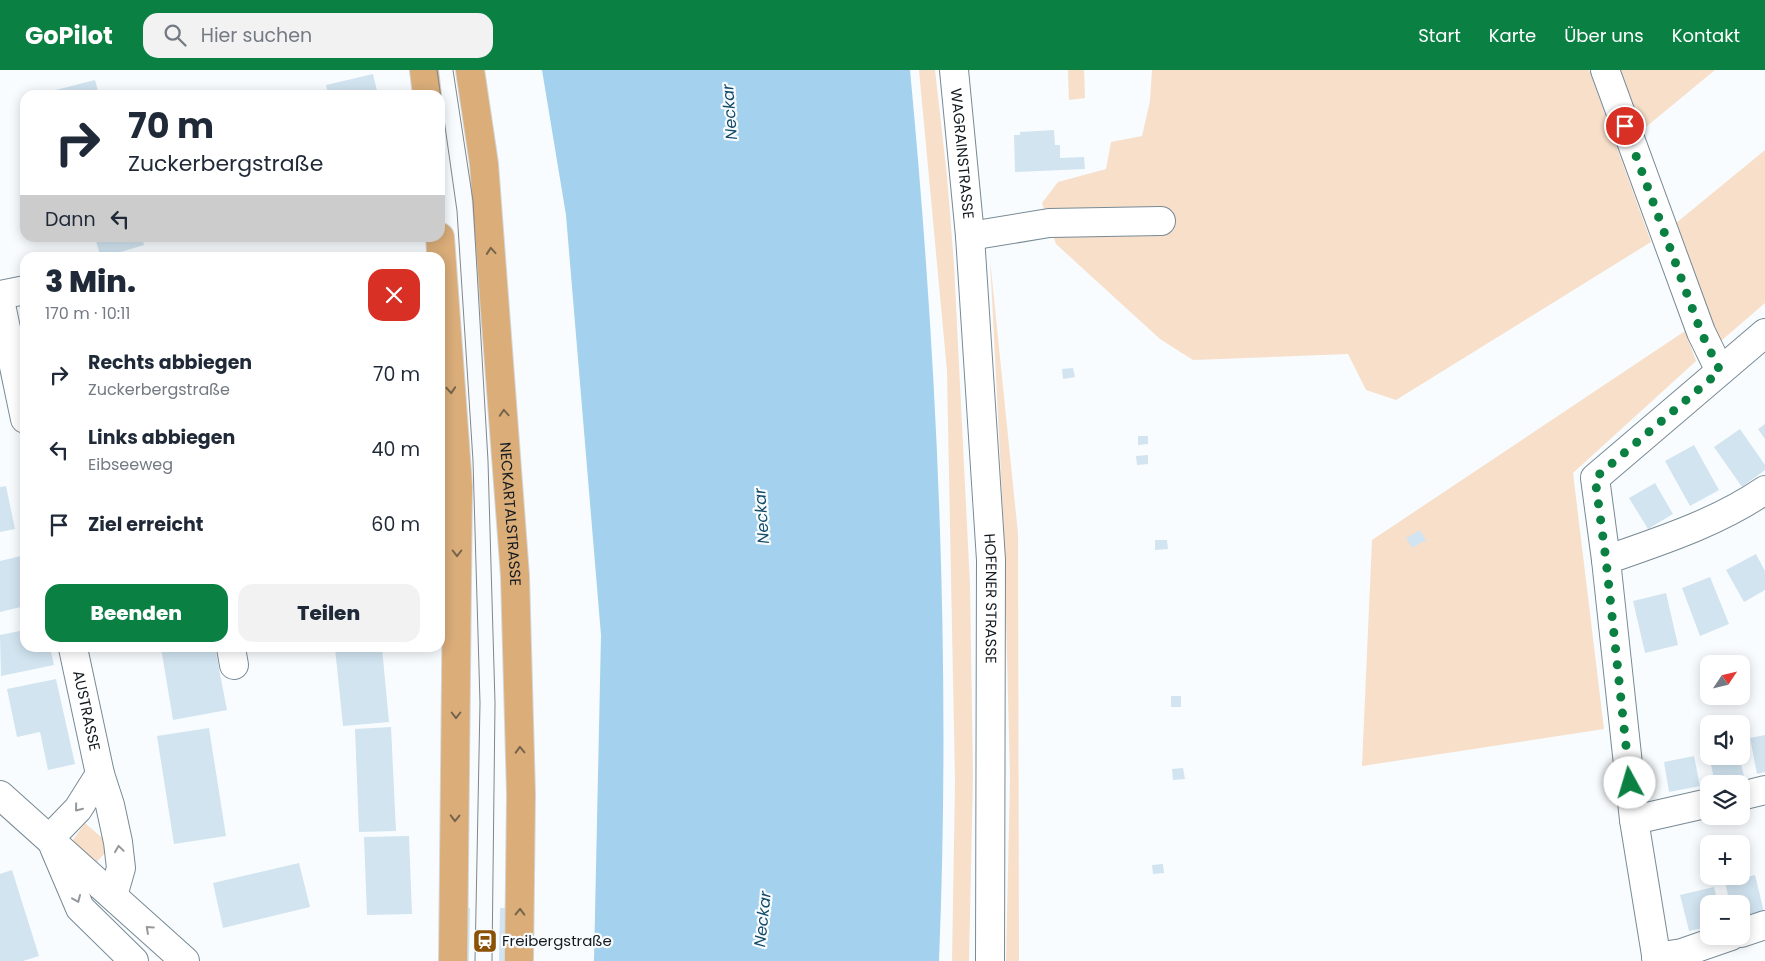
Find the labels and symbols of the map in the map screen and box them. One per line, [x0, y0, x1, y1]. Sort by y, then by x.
water label: Neckar [716, 82, 743, 141]
street label: WAGRAINSTRASSE [946, 87, 979, 220]
pin [1604, 105, 1646, 147]
one-way arrow [486, 246, 497, 254]
one-way arrow [445, 387, 456, 395]
one-way arrow [498, 408, 509, 416]
street label: NECKARTALSTRASSE [495, 441, 526, 586]
water label: Neckar [748, 486, 775, 545]
street label: HOFENER STRASSE [979, 533, 1002, 664]
one-way arrow [452, 549, 462, 557]
north arrow [1700, 655, 1750, 705]
street label: AUSTRASSE [68, 668, 106, 753]
one-way arrow [451, 712, 461, 719]
one-way arrow [515, 746, 525, 754]
position arrow [1603, 756, 1655, 808]
one-way arrow [75, 802, 84, 811]
one-way arrow [450, 814, 460, 822]
one-way arrow [114, 845, 125, 853]
water label: Neckar [748, 889, 777, 948]
one-way arrow [70, 894, 81, 903]
one-way arrow [514, 908, 525, 916]
one-way arrow [145, 926, 154, 935]
station icon: Freibergstraße [472, 928, 498, 954]
place label: Freibergstraße [502, 930, 612, 951]

